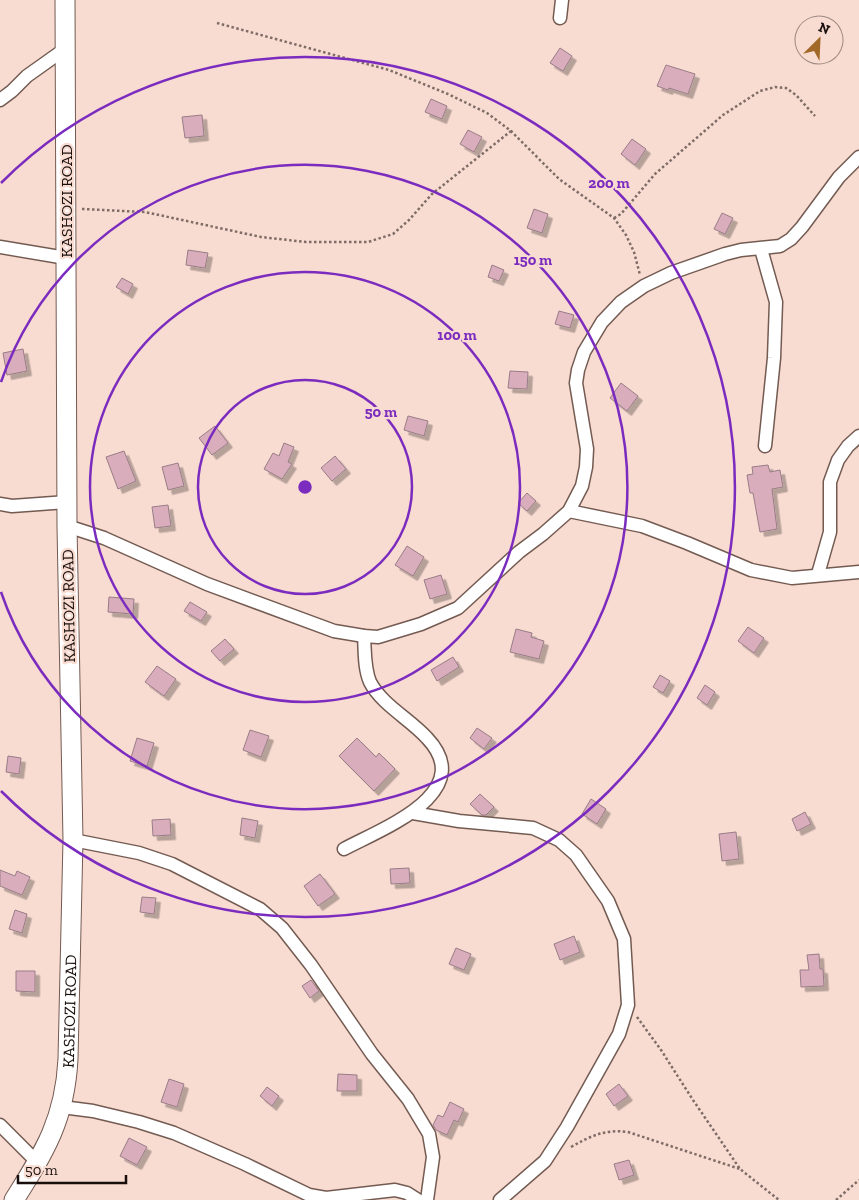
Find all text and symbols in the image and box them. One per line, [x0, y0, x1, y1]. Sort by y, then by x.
north arrow [794, 15, 844, 65]
text: N [816, 19, 833, 39]
street label: KASHOZI ROAD [57, 144, 76, 258]
text: 200 m [588, 174, 630, 192]
text: 150 m [514, 251, 552, 269]
text: 100 m [437, 326, 477, 344]
text: 50 m [365, 403, 397, 421]
centre of rings [296, 478, 314, 496]
street label: KASHOZI ROAD [58, 549, 79, 663]
street label: KASHOZI ROAD [58, 954, 80, 1069]
scale bar [18, 1152, 125, 1184]
text: 50 m [25, 1161, 58, 1179]

